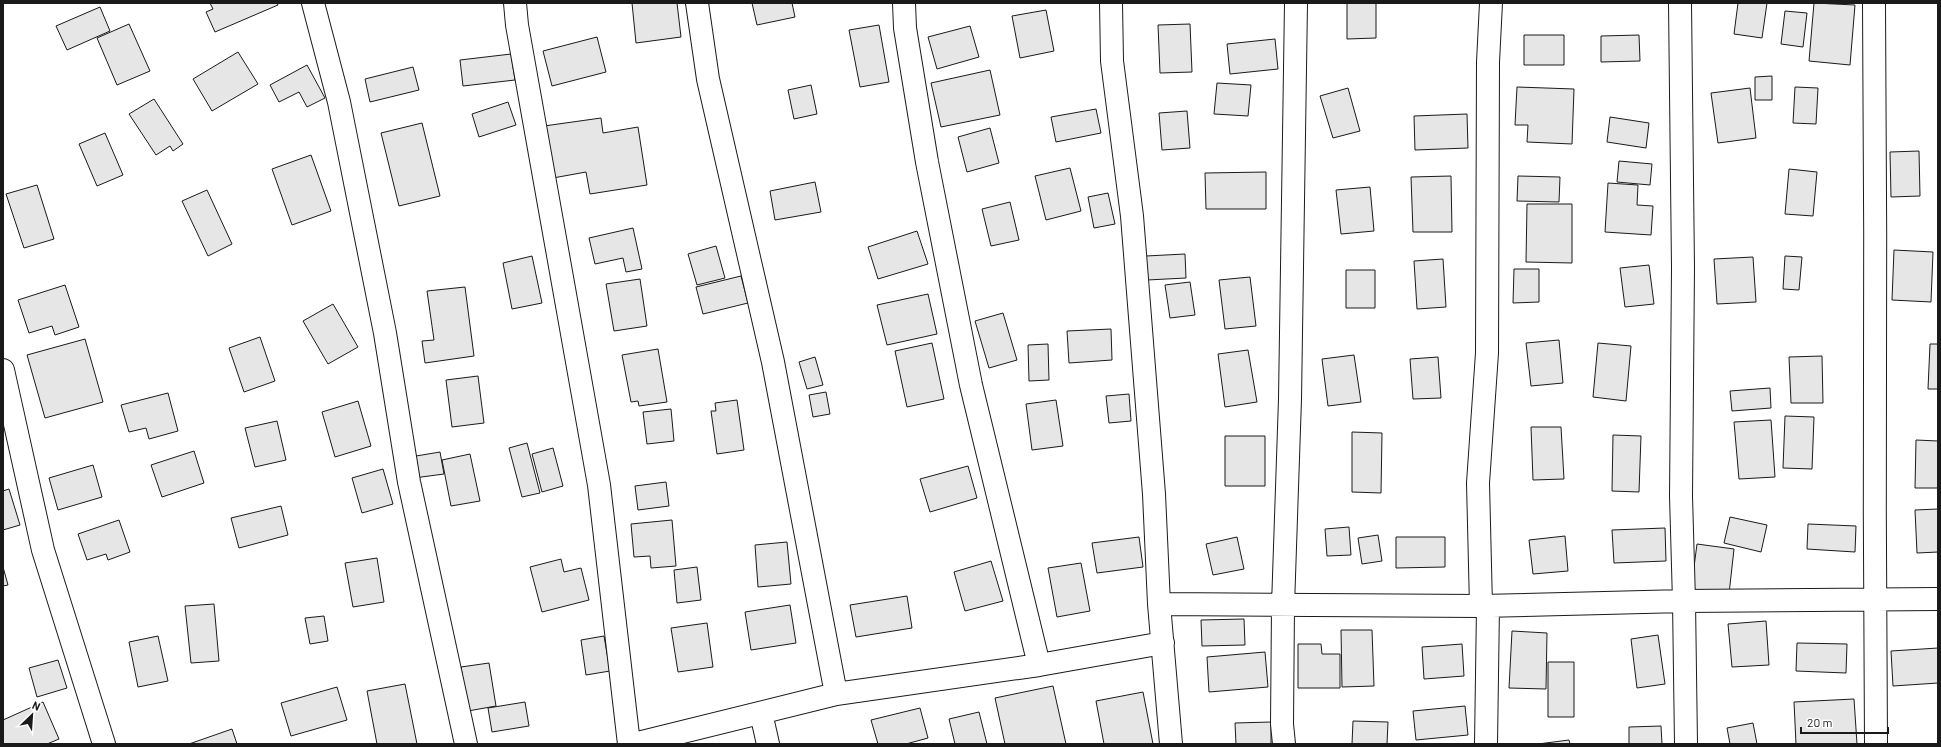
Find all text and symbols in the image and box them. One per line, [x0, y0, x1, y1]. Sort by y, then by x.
north arrow [12, 695, 52, 735]
text: N [30, 698, 43, 713]
scale bar [1801, 709, 1888, 735]
text: 20 m [1807, 715, 1833, 729]

